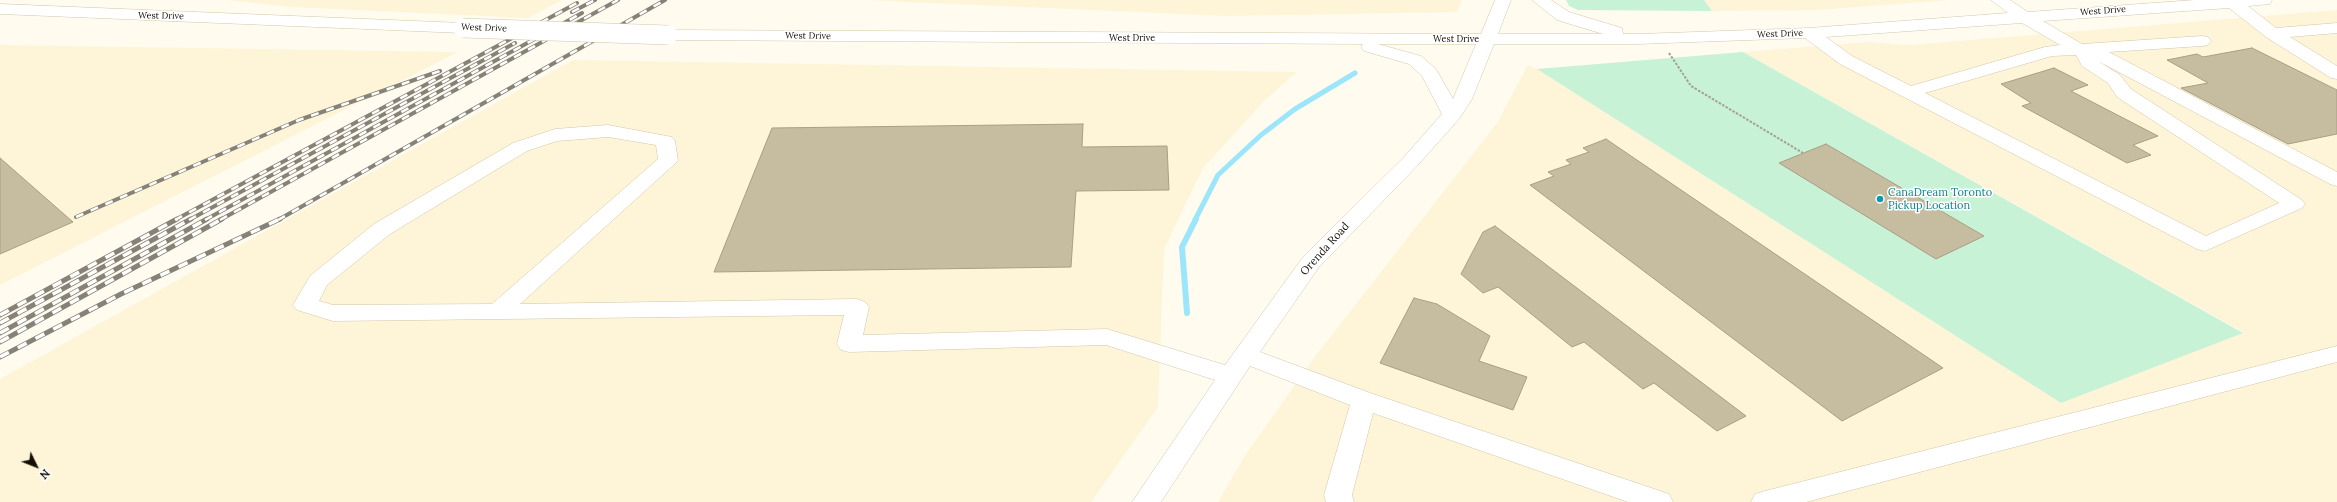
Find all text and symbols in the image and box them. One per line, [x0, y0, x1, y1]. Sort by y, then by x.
street label: West Drive [2080, 4, 2126, 18]
street label: West Drive [138, 10, 184, 22]
street label: West Drive [461, 22, 507, 34]
street label: West Drive [1757, 28, 1803, 40]
street label: West Drive [785, 30, 831, 42]
street label: West Drive [1109, 33, 1155, 43]
street label: West Drive [1433, 34, 1479, 44]
place label: CanaDream Toronto Pickup Location [1888, 186, 1992, 212]
marker: CanaDream Toronto Pickup Location [1875, 194, 1885, 204]
street label: Orenda Road [1298, 220, 1352, 278]
north arrow [16, 446, 56, 486]
text: N [37, 466, 53, 482]

